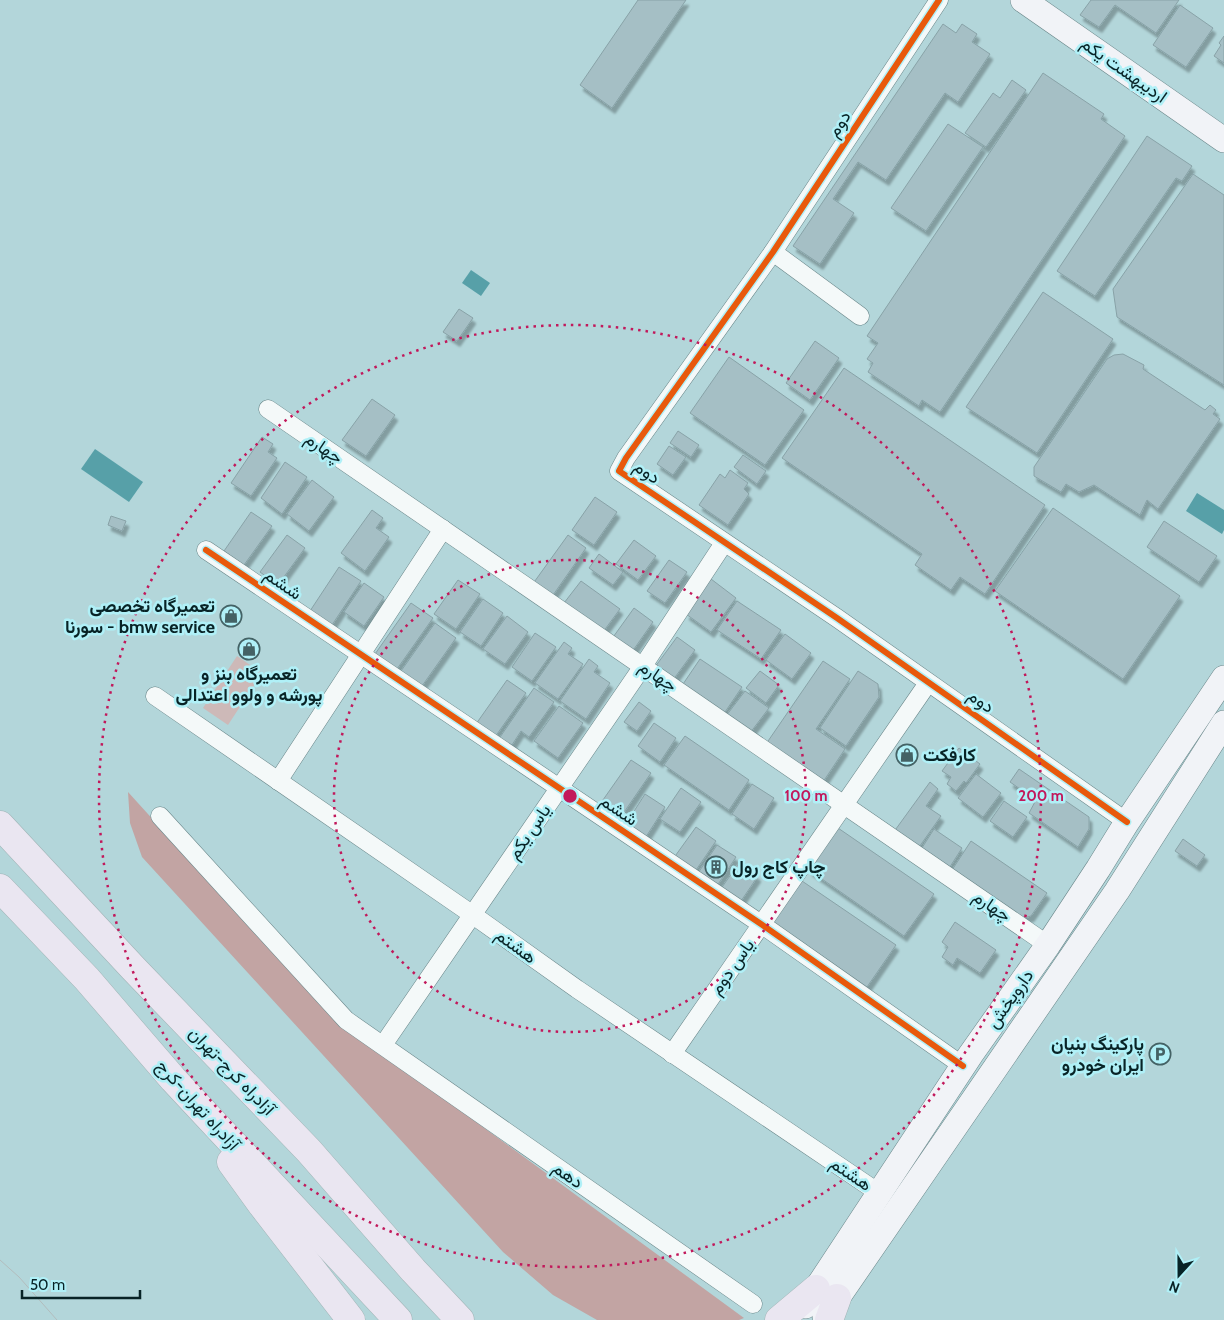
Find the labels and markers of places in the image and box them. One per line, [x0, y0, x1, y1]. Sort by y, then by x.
place label: تعمیرگاه تخصصی سورنا - bmw service [65, 595, 215, 638]
shop icon: تعمیرگاه تخصصی سورنا - bmw service [219, 604, 243, 628]
shop icon: تعمیرگاه بنز و پورشه و ولوو اعتدالی [237, 637, 261, 661]
place label: تعمیرگاه بنز و پورشه و ولوو اعتدالی [175, 663, 323, 707]
shop icon: کارفکت [895, 743, 919, 767]
place label: کارفکت [923, 744, 976, 766]
centre of rings [561, 787, 579, 805]
building icon: چاپ کاج رول [704, 855, 728, 879]
place label: چاپ کاج رول [732, 856, 825, 879]
place label: پارکینگ بنیان ایران خودرو [1051, 1033, 1144, 1076]
parking icon: پارکینگ بنیان ایران خودرو [1148, 1042, 1172, 1066]

